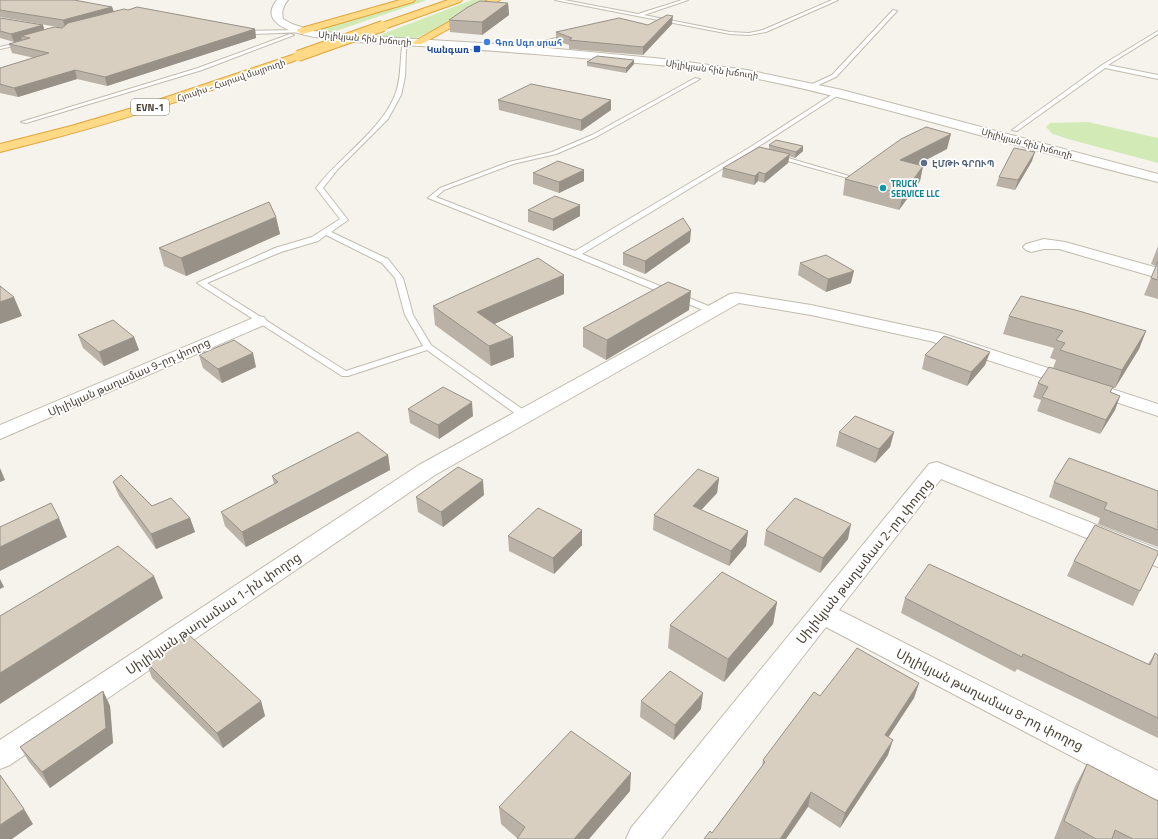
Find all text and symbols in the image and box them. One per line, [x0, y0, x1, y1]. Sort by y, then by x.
street label: Սիլիկյան հին խճուղի [318, 27, 412, 49]
place label: Գոռ Սգո սրահ [495, 36, 562, 49]
marker: Գոռ Սգո սրահ [482, 37, 492, 47]
place label: Կանգառ [427, 43, 469, 56]
marker: Կանգառ [472, 44, 482, 54]
street label: Հյուսիս - Հարավ մայրուղի [175, 55, 287, 105]
street label: Սիլիկյան հին խճուղի [665, 56, 759, 82]
road number: EVN-1 [131, 99, 169, 115]
street label: Սիլիկյան հին խճուղի [980, 125, 1074, 161]
place label: ԷՄԹԻ ԳՐՈՒՊ [932, 157, 994, 170]
marker: ԷՄԹԻ ԳՐՈՒՊ [919, 158, 929, 168]
place label: TRUCK SERVICE LLC [891, 177, 940, 200]
marker: TRUCK SERVICE LLC [878, 183, 888, 193]
street label: Սիլիկյան թաղամաս 9-րդ փողոց [45, 334, 213, 420]
street label: Սիլիկյան թաղամաս 2-րդ փողոց [791, 474, 937, 648]
street label: Սիլիկյան թաղամաս 1-ին փողոց [121, 547, 305, 679]
street label: Սիլիկյան թաղամաս 8-րդ փողոց [893, 643, 1087, 755]

